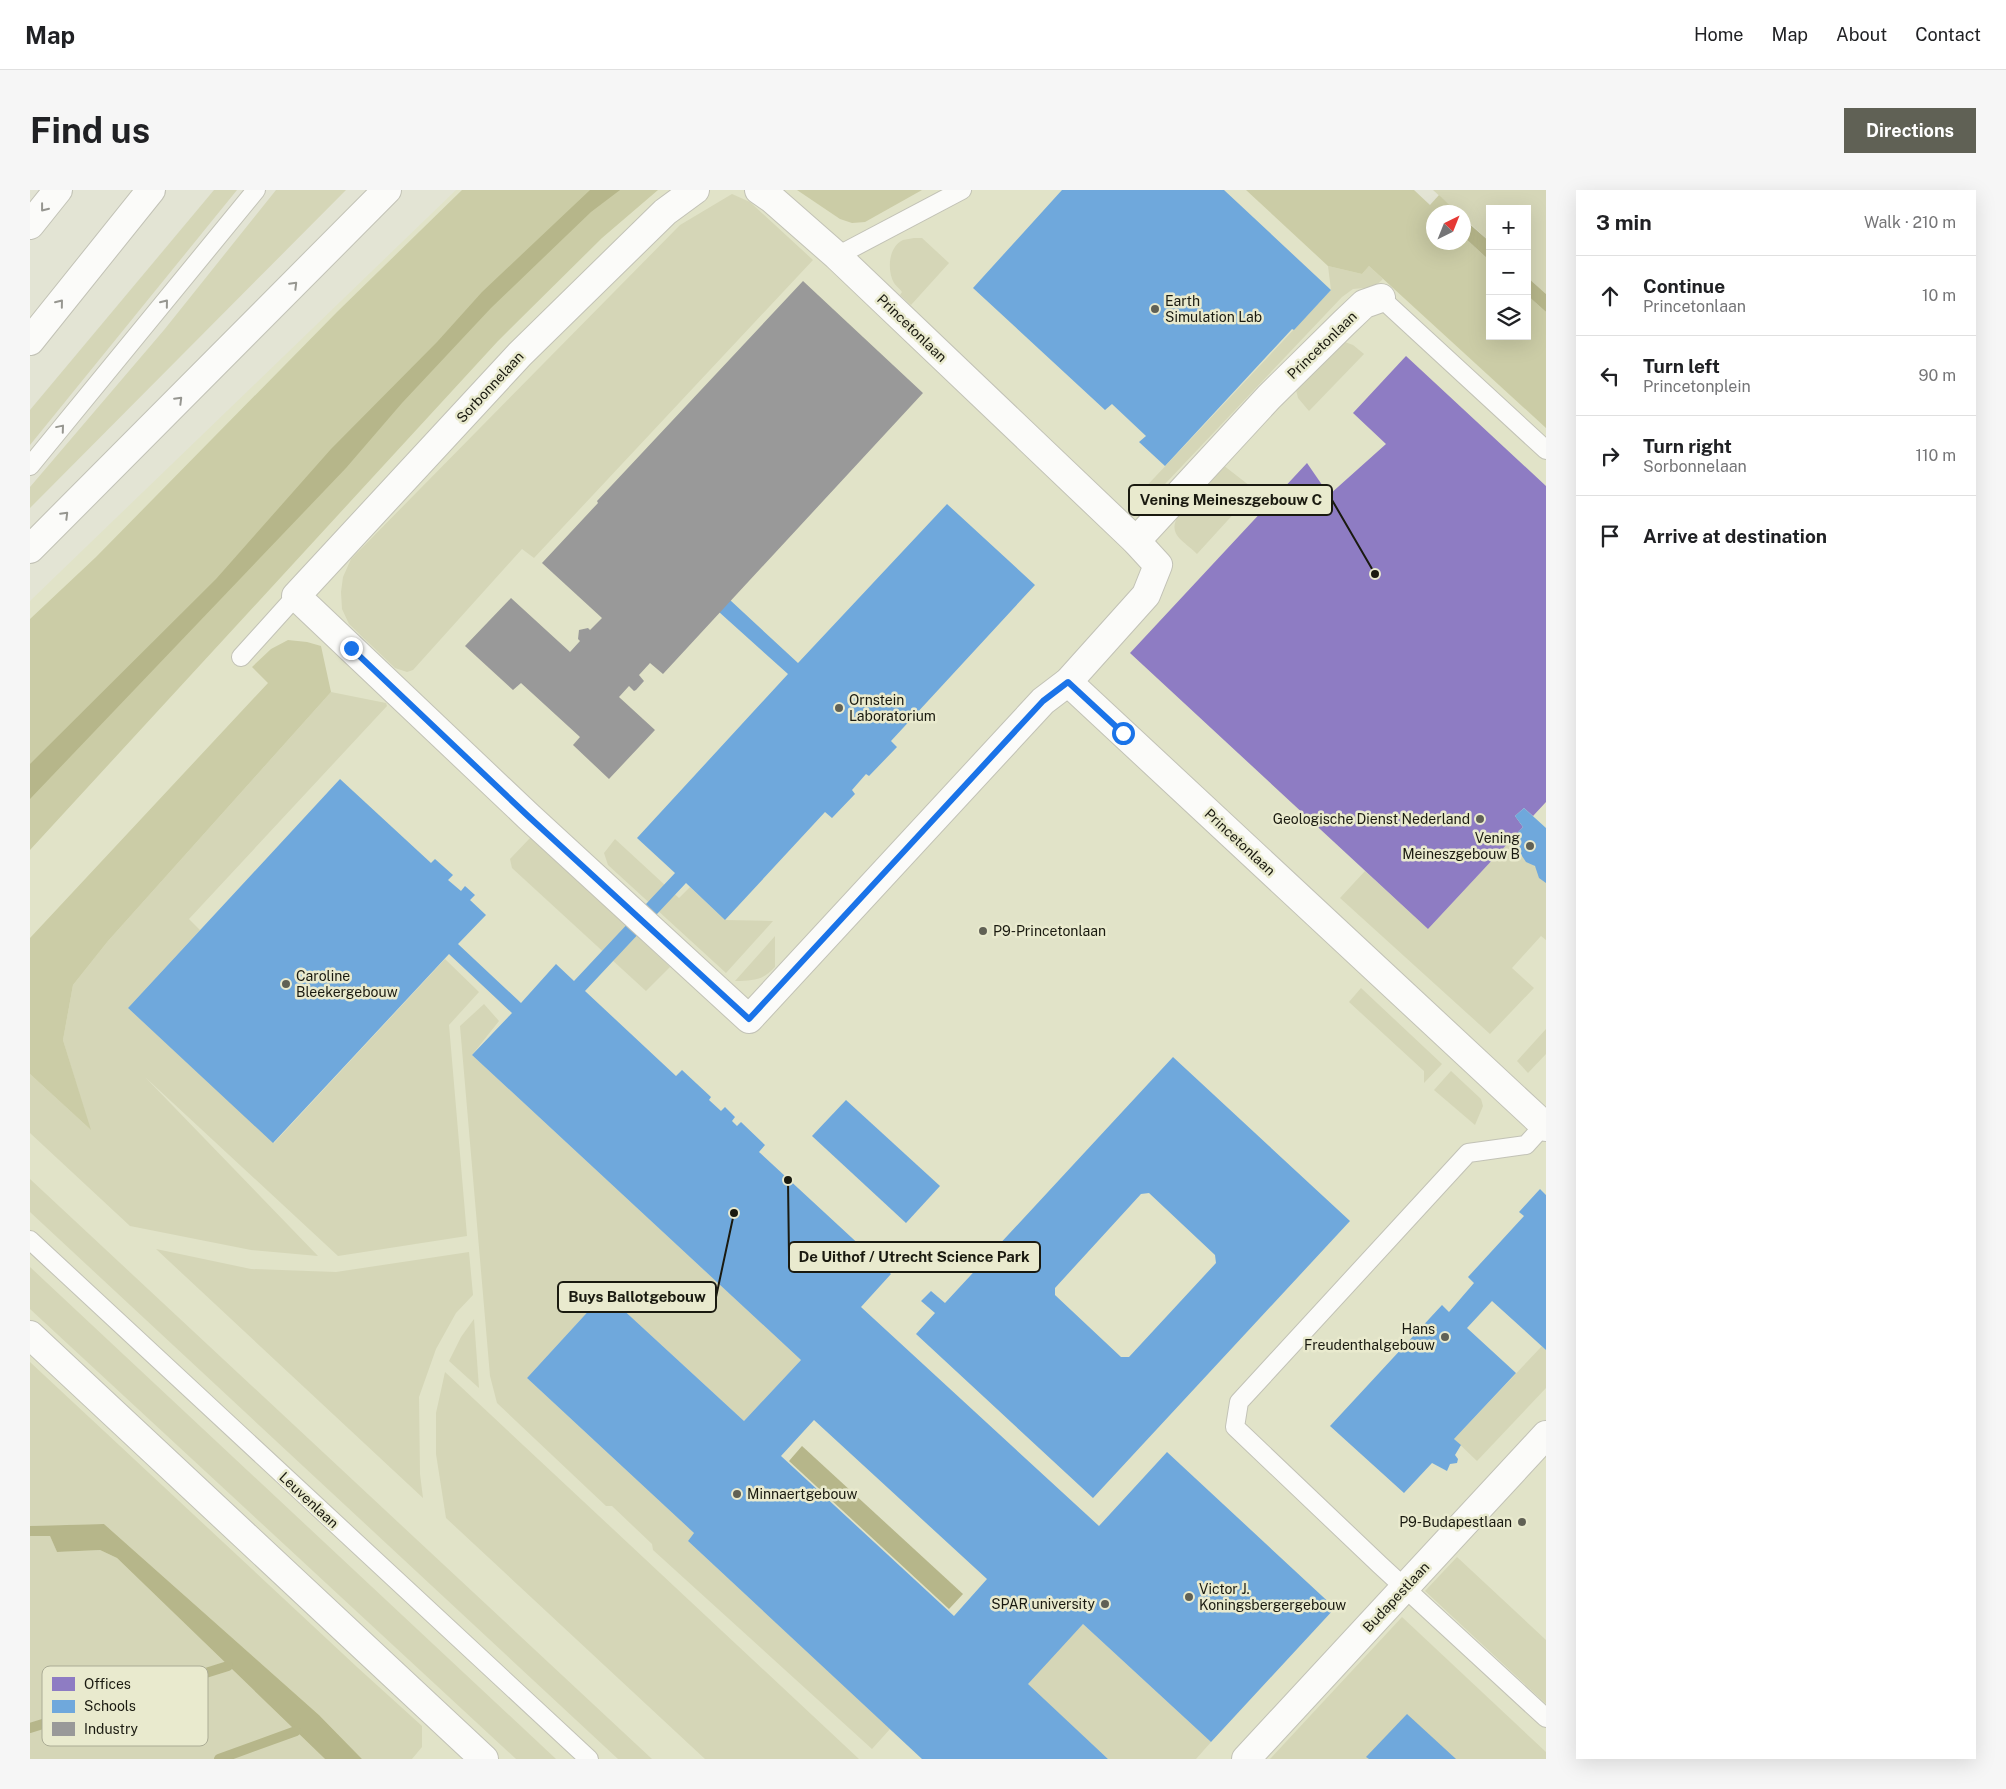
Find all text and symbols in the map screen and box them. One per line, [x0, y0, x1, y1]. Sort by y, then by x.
text: Map [25, 21, 75, 49]
text: Home [1694, 24, 1744, 45]
text: Map [1772, 24, 1808, 45]
text: About [1836, 24, 1887, 45]
text: Contact [1915, 24, 1981, 45]
button: Directions [1844, 108, 1976, 153]
text: Find us [30, 110, 150, 151]
one-way arrow [41, 202, 50, 211]
north arrow [1426, 205, 1471, 250]
map controls [1486, 205, 1531, 340]
button: + [1486, 205, 1531, 250]
text: 3 min [1596, 210, 1652, 235]
text: Walk · 210 m [1864, 213, 1956, 232]
button: − [1486, 250, 1531, 295]
text: Continue [1643, 275, 1725, 297]
one-way arrow [288, 281, 297, 290]
icon: ahead [1596, 282, 1624, 310]
text: 10 m [1922, 286, 1956, 305]
street label: Princetonlaan [874, 291, 950, 365]
place label: Earth Simulation Lab [1165, 293, 1262, 325]
button: layers [1486, 295, 1531, 340]
text: Princetonlaan [1643, 297, 1746, 316]
one-way arrow [55, 300, 63, 309]
one-way arrow [159, 300, 167, 309]
marker: Earth Simulation Lab [1149, 303, 1161, 315]
street label: Princetonlaan [1284, 308, 1360, 382]
street label: Sorbonnelaan [453, 348, 527, 426]
text: Turn left [1643, 355, 1720, 377]
icon: left [1596, 362, 1624, 390]
text: 90 m [1919, 366, 1956, 385]
text: Princetonplein [1643, 377, 1751, 396]
one-way arrow [174, 397, 183, 406]
one-way arrow [56, 425, 65, 434]
text: Turn right [1643, 435, 1732, 457]
icon: right [1596, 442, 1624, 470]
text: 110 m [1915, 446, 1956, 465]
text: Sorbonnelaan [1643, 457, 1747, 476]
callout: Vening Meineszgebouw C [1129, 485, 1332, 515]
text: Vening Meineszgebouw C [1140, 491, 1322, 508]
one-way arrow [59, 512, 68, 521]
icon: arrive [1596, 522, 1624, 550]
text: Arrive at destination [1643, 525, 1827, 547]
route end [340, 637, 363, 660]
place label: Ornstein Laboratorium [849, 692, 936, 724]
marker: Ornstein Laboratorium [833, 702, 845, 714]
route start [1112, 722, 1135, 745]
street label: Princetonlaan [1202, 805, 1278, 879]
place label: Geologische Dienst Nederland [1273, 811, 1470, 827]
marker: Geologische Dienst Nederland [1474, 813, 1486, 825]
place label: Vening Meineszgebouw B [1402, 830, 1520, 862]
marker: Vening Meineszgebouw B [1524, 840, 1536, 852]
place label: P9-Princetonlaan [993, 923, 1106, 939]
marker: P9-Princetonlaan [977, 925, 989, 937]
place label: Caroline Bleekergebouw [296, 968, 398, 1000]
marker: Caroline Bleekergebouw [280, 978, 292, 990]
callout: De Uithof / Utrecht Science Park [789, 1242, 1040, 1272]
text: De Uithof / Utrecht Science Park [798, 1248, 1030, 1265]
callout: Buys Ballotgebouw [558, 1282, 716, 1312]
text: Buys Ballotgebouw [568, 1288, 706, 1305]
place label: Hans Freudenthalgebouw [1304, 1321, 1435, 1353]
marker: Hans Freudenthalgebouw [1439, 1331, 1451, 1343]
street label: Leuvenlaan [276, 1469, 342, 1531]
place label: Minnaertgebouw [747, 1486, 857, 1502]
marker: Minnaertgebouw [731, 1488, 743, 1500]
place label: P9-Budapestlaan [1399, 1514, 1512, 1530]
marker: P9-Budapestlaan [1516, 1516, 1528, 1528]
street label: Budapestlaan [1359, 1559, 1433, 1635]
place label: Victor J. Koningsbergergebouw [1199, 1581, 1346, 1613]
marker: Victor J. Koningsbergergebouw [1183, 1591, 1195, 1603]
place label: SPAR university [991, 1596, 1095, 1612]
marker: SPAR university [1099, 1598, 1111, 1610]
legend [42, 1666, 208, 1746]
text: Offices [84, 1676, 131, 1692]
text: Schools [84, 1698, 136, 1714]
text: Industry [84, 1721, 139, 1737]

